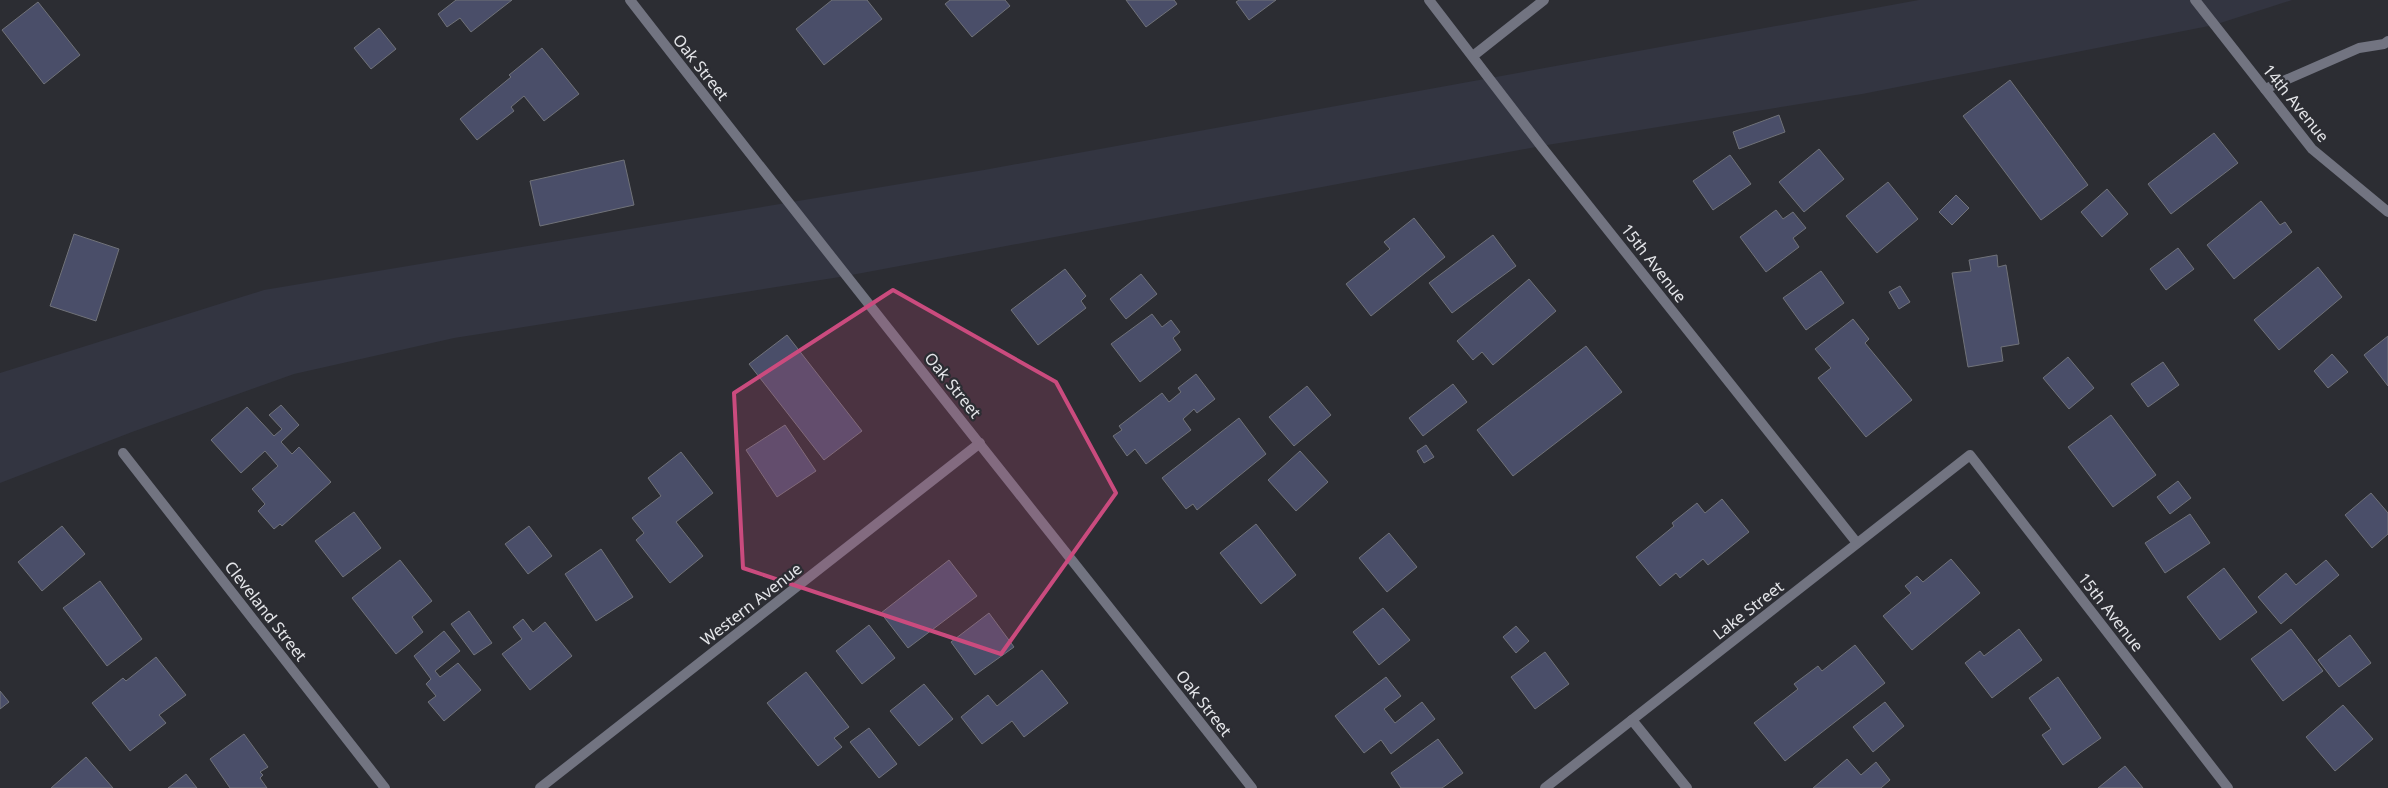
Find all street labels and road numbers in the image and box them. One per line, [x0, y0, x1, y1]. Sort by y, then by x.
street label: Oak Street [668, 29, 734, 105]
street label: 14th Avenue [2258, 59, 2334, 147]
street label: 15th Avenue [1616, 219, 1692, 307]
street label: Oak Street [920, 347, 986, 423]
street label: Cleveland Street [220, 556, 312, 666]
street label: Western Avenue [696, 558, 806, 650]
street label: 15th Avenue [2073, 568, 2149, 656]
street label: Lake Street [1708, 575, 1788, 644]
street label: Oak Street [1171, 665, 1237, 741]

